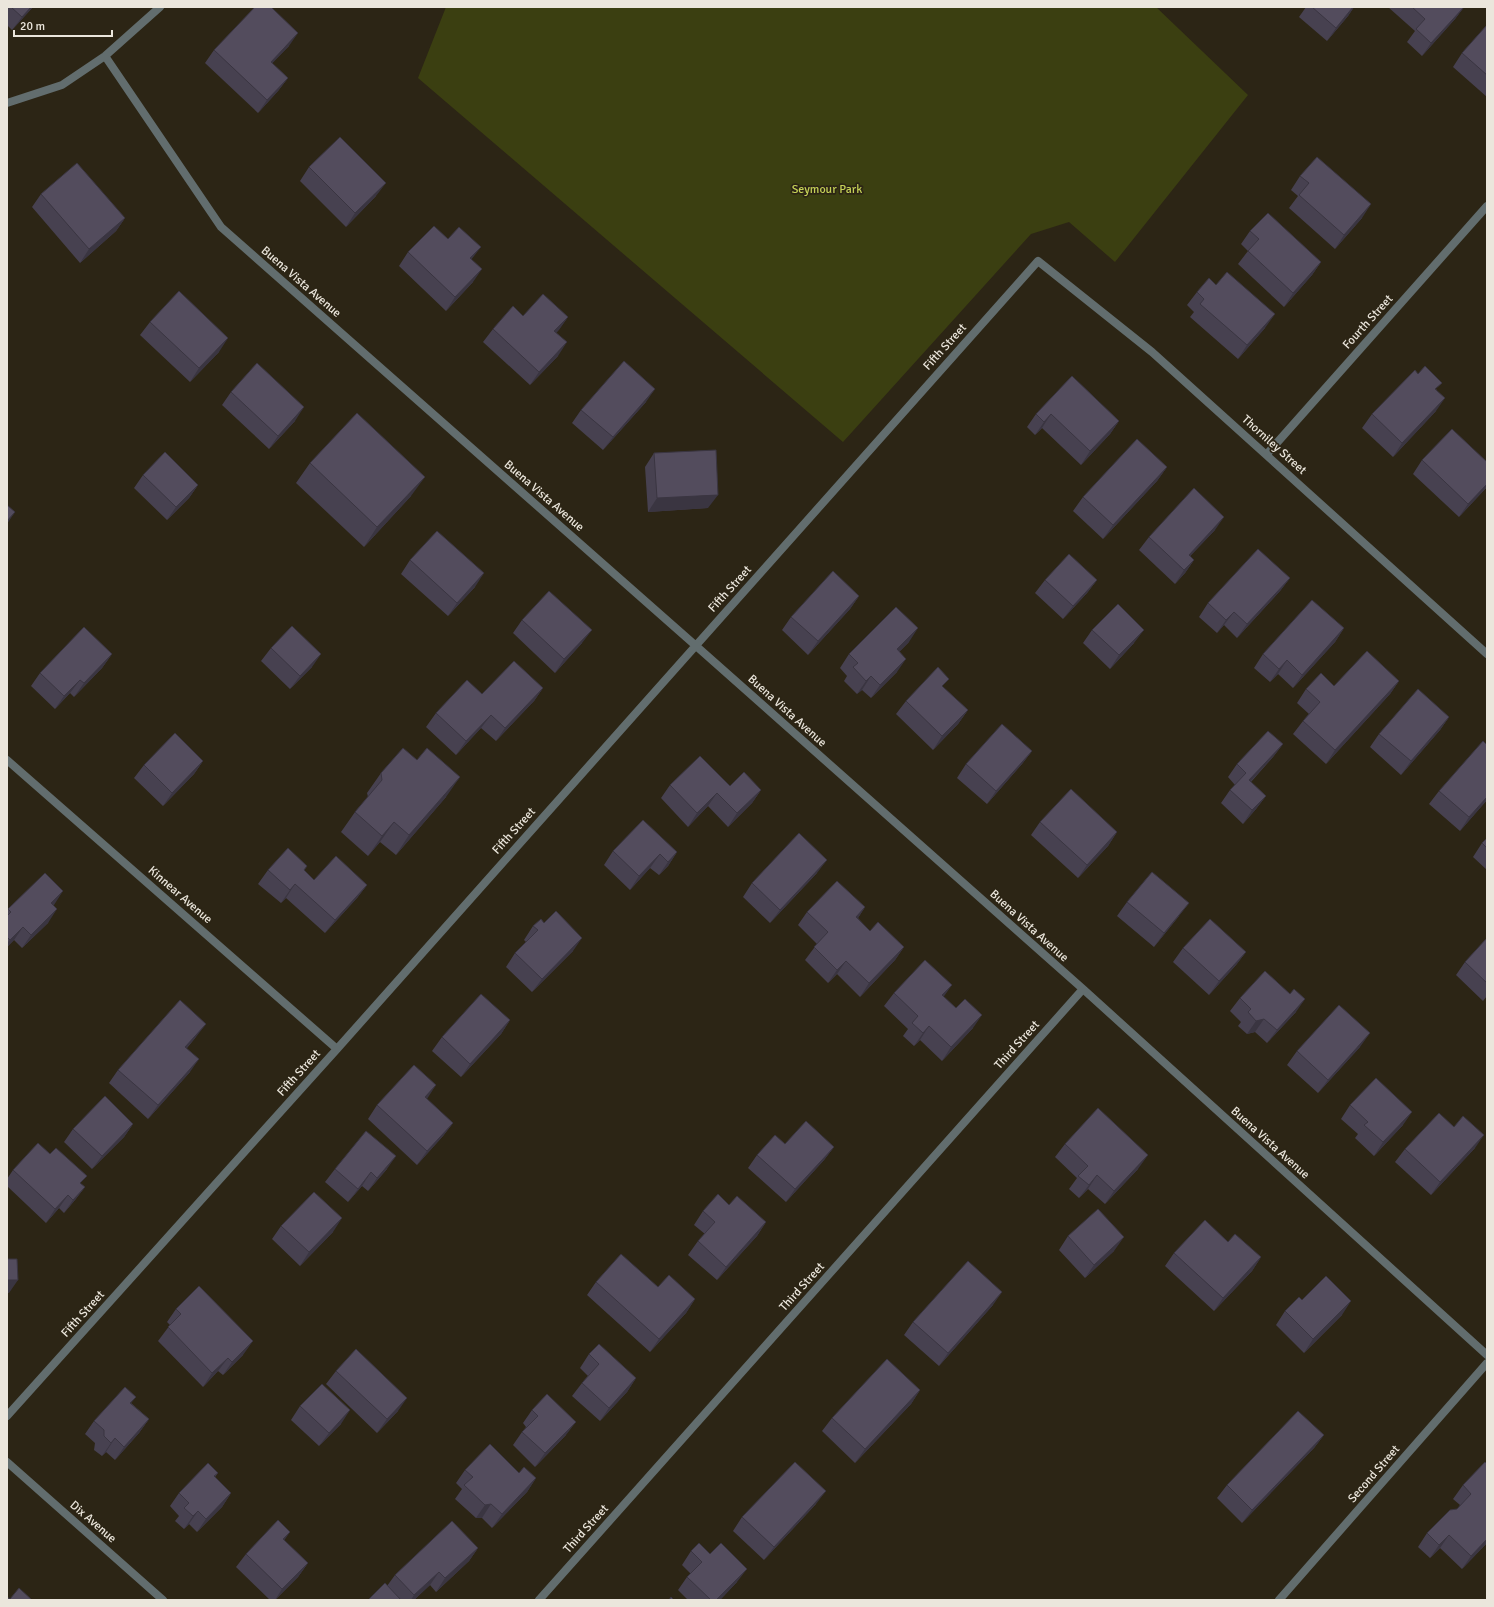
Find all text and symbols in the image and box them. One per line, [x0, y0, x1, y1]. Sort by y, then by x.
scale bar [14, 12, 112, 38]
text: 20 m [20, 19, 45, 34]
park label: Seymour Park [792, 182, 862, 197]
street label: Buena Vista Avenue [258, 243, 344, 321]
street label: Fourth Street [1340, 292, 1396, 352]
street label: Fifth Street [920, 321, 970, 373]
street label: Thorniley Street [1239, 412, 1309, 478]
street label: Buena Vista Avenue [501, 457, 587, 535]
street label: Fifth Street [705, 563, 755, 615]
street label: Buena Vista Avenue [744, 672, 830, 750]
street label: Fifth Street [489, 805, 539, 857]
street label: Kinnear Avenue [145, 863, 215, 927]
street label: Buena Vista Avenue [986, 887, 1072, 965]
street label: Third Street [991, 1018, 1043, 1072]
street label: Fifth Street [274, 1047, 324, 1099]
street label: Buena Vista Avenue [1227, 1104, 1313, 1182]
street label: Third Street [776, 1260, 828, 1314]
street label: Fifth Street [58, 1288, 108, 1340]
street label: Second Street [1345, 1442, 1403, 1506]
street label: Dix Avenue [67, 1498, 119, 1546]
street label: Third Street [560, 1502, 612, 1556]

